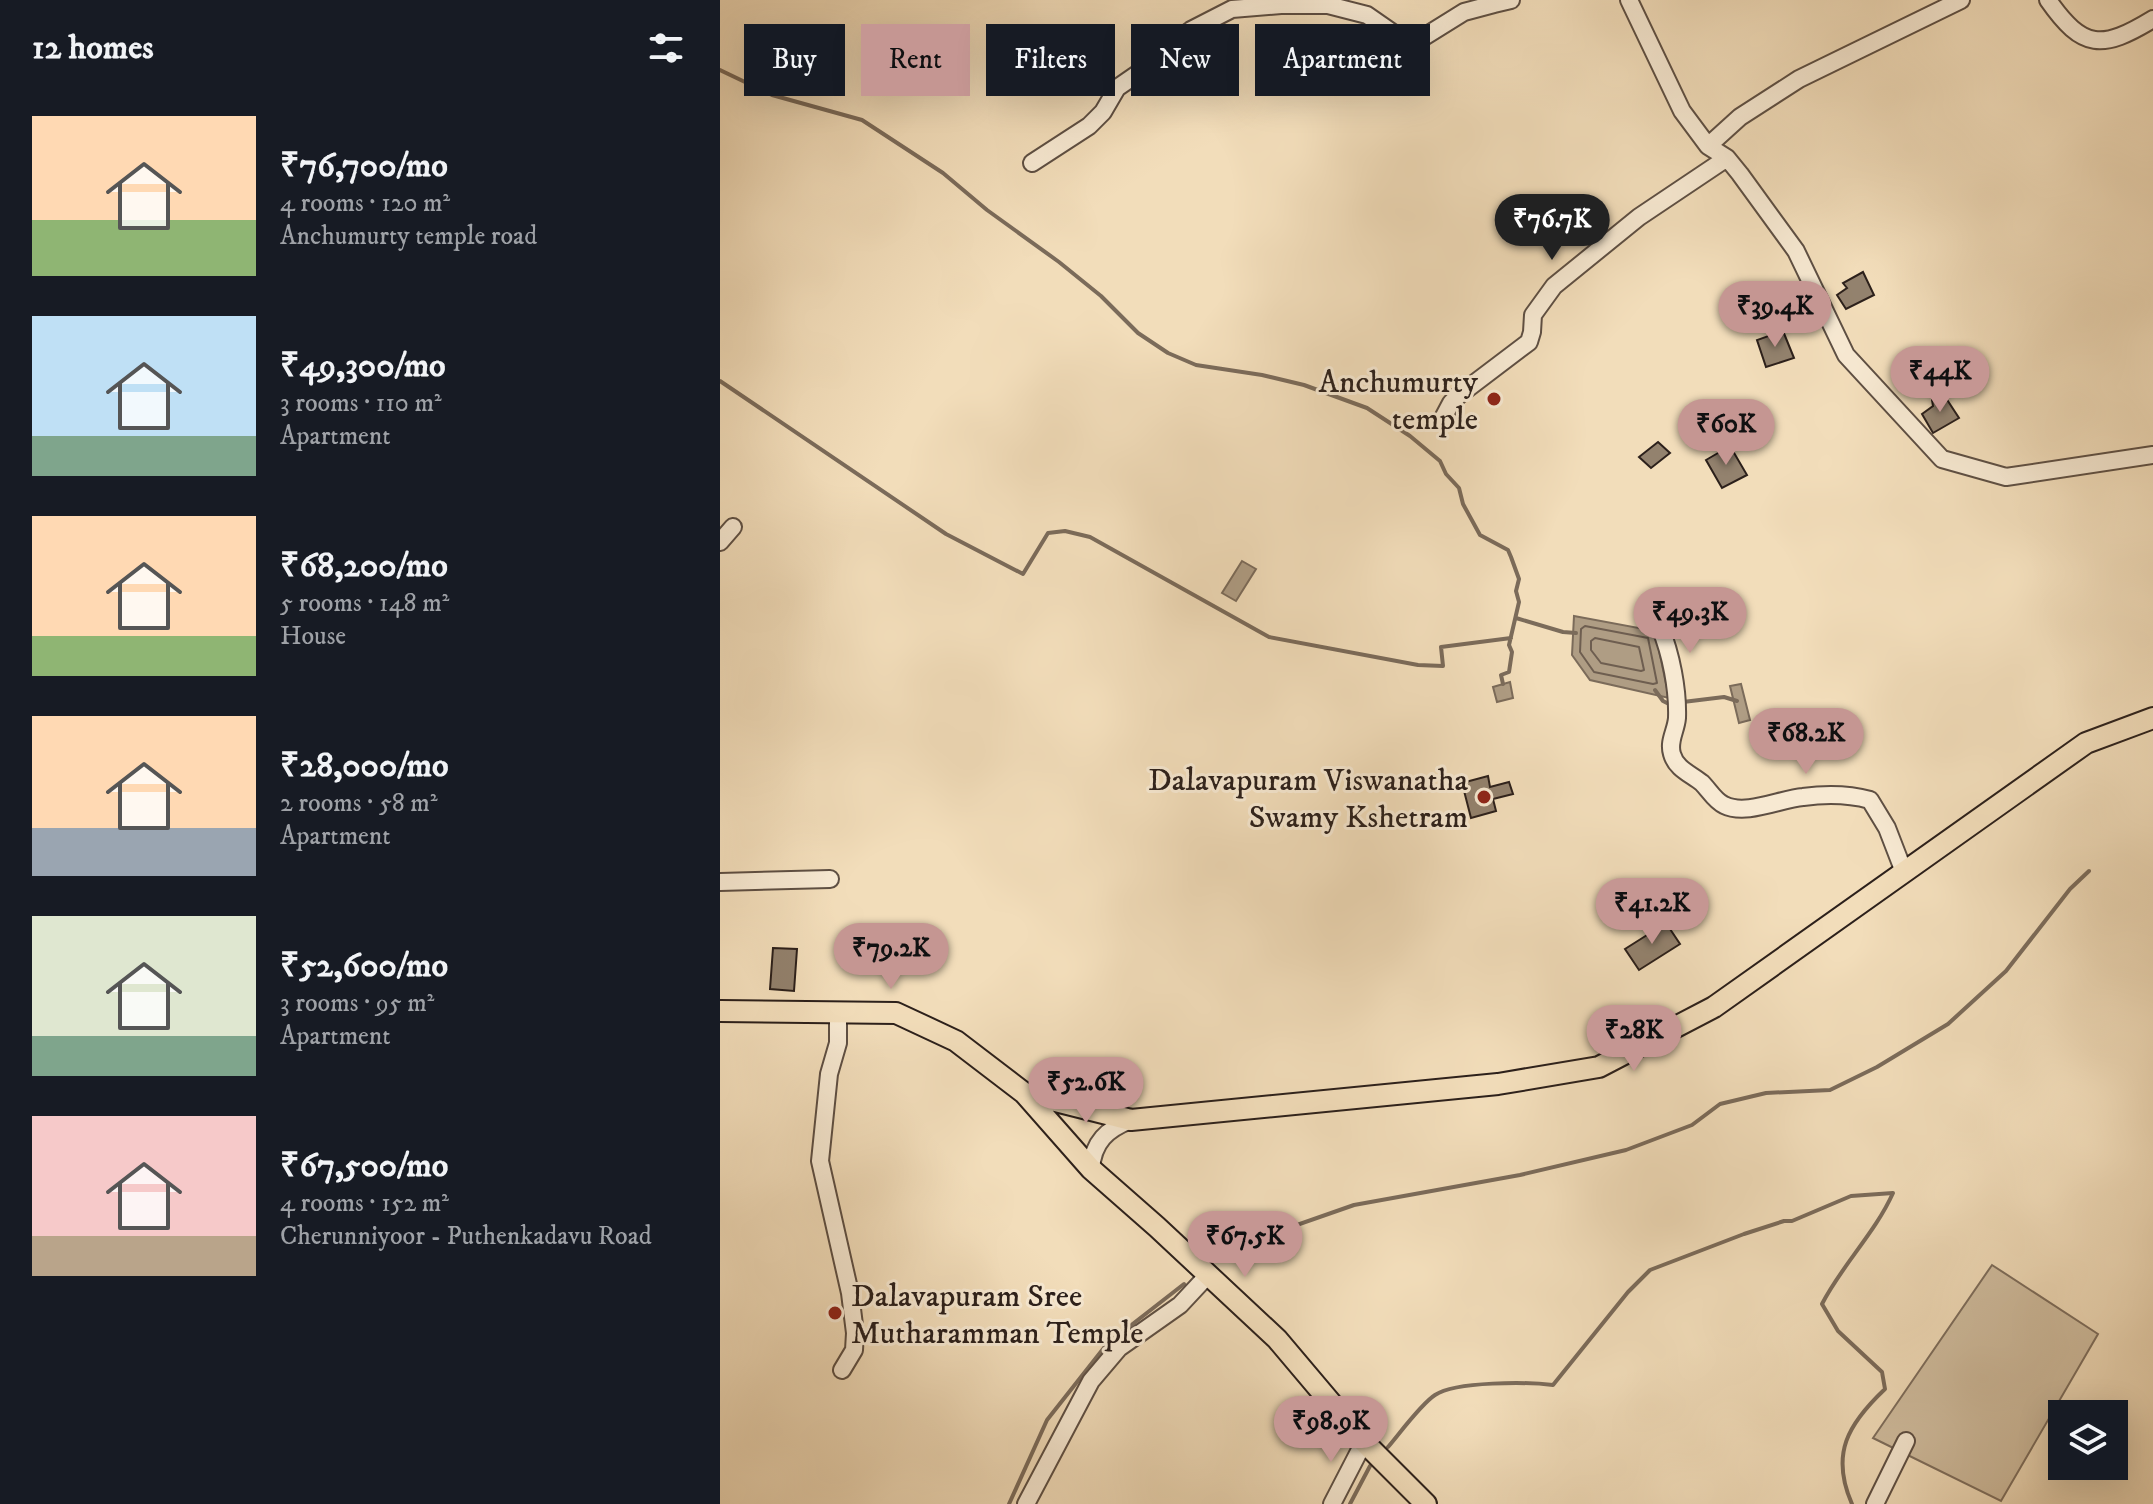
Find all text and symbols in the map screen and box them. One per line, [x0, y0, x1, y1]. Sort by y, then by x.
chip: Buy [744, 24, 845, 96]
chip: Rent [861, 24, 970, 96]
chip: Filters [986, 24, 1115, 96]
chip: New [1131, 24, 1239, 96]
chip: Apartment [1255, 24, 1430, 96]
icon: filters [644, 26, 688, 70]
text: 12 homes [32, 27, 154, 69]
text: ₹76,700/mo [280, 145, 448, 187]
icon: home [96, 148, 192, 244]
text: 4 rooms · 120 m² [280, 187, 450, 220]
pin: ₹76.7K [1487, 194, 1617, 262]
text: ₹76.7K [1513, 203, 1591, 236]
text: Anchumurty temple road [280, 220, 537, 253]
pin: ₹39.4K [1710, 281, 1840, 349]
text: ₹39.4K [1736, 290, 1814, 323]
text: ₹49,300/mo [280, 345, 446, 387]
pin: ₹44K [1893, 346, 1987, 414]
icon: home [96, 348, 192, 444]
text: ₹44K [1908, 355, 1972, 388]
place label: Anchumurty temple [1319, 363, 1479, 440]
text: 3 rooms · 110 m² [280, 387, 442, 420]
marker: Anchumurty temple [1485, 390, 1503, 408]
pin: ₹60K [1679, 399, 1773, 467]
text: ₹60K [1696, 408, 1756, 441]
text: Apartment [280, 420, 391, 453]
text: ₹68,200/mo [280, 545, 448, 587]
icon: home [96, 548, 192, 644]
text: 5 rooms · 148 m² [280, 587, 449, 620]
pin: ₹49.3K [1625, 587, 1755, 655]
text: ₹49.3K [1652, 596, 1728, 629]
text: House [280, 620, 346, 653]
pin: ₹68.2K [1741, 708, 1871, 776]
text: ₹68.2K [1767, 717, 1845, 750]
text: ₹28,000/mo [280, 745, 448, 787]
icon: home [96, 748, 192, 844]
place label: Dalavapuram Viswanatha Swamy Kshetram [1148, 761, 1468, 838]
text: 2 rooms · 58 m² [280, 787, 438, 820]
marker: Dalavapuram Viswanatha Swamy Kshetram [1475, 788, 1493, 806]
text: Apartment [280, 820, 391, 853]
pin: ₹41.2K [1587, 878, 1717, 946]
text: ₹41.2K [1614, 887, 1690, 920]
pin: ₹79.2K [826, 923, 956, 991]
text: ₹79.2K [852, 932, 930, 965]
text: ₹52,600/mo [280, 945, 448, 987]
icon: home [96, 948, 192, 1044]
text: 3 rooms · 95 m² [280, 987, 435, 1020]
pin: ₹28K [1587, 1005, 1681, 1073]
text: ₹28K [1605, 1014, 1663, 1047]
text: Apartment [280, 1020, 391, 1053]
pin: ₹52.6K [1021, 1057, 1151, 1125]
text: ₹52.6K [1047, 1066, 1125, 1099]
text: ₹67,500/mo [280, 1145, 448, 1187]
icon: home [96, 1148, 192, 1244]
text: 4 rooms · 152 m² [280, 1187, 449, 1220]
pin: ₹67.5K [1180, 1211, 1310, 1279]
text: Cherunniyoor - Puthenkadavu Road [280, 1220, 652, 1253]
text: ₹67.5K [1206, 1220, 1285, 1253]
place label: Dalavapuram Sree Mutharamman Temple [851, 1277, 1144, 1354]
marker: Dalavapuram Sree Mutharamman Temple [826, 1304, 844, 1322]
pin: ₹98.9K [1266, 1396, 1396, 1464]
map controls [2048, 1400, 2128, 1480]
button: layers [2048, 1400, 2128, 1480]
text: ₹98.9K [1292, 1405, 1370, 1438]

